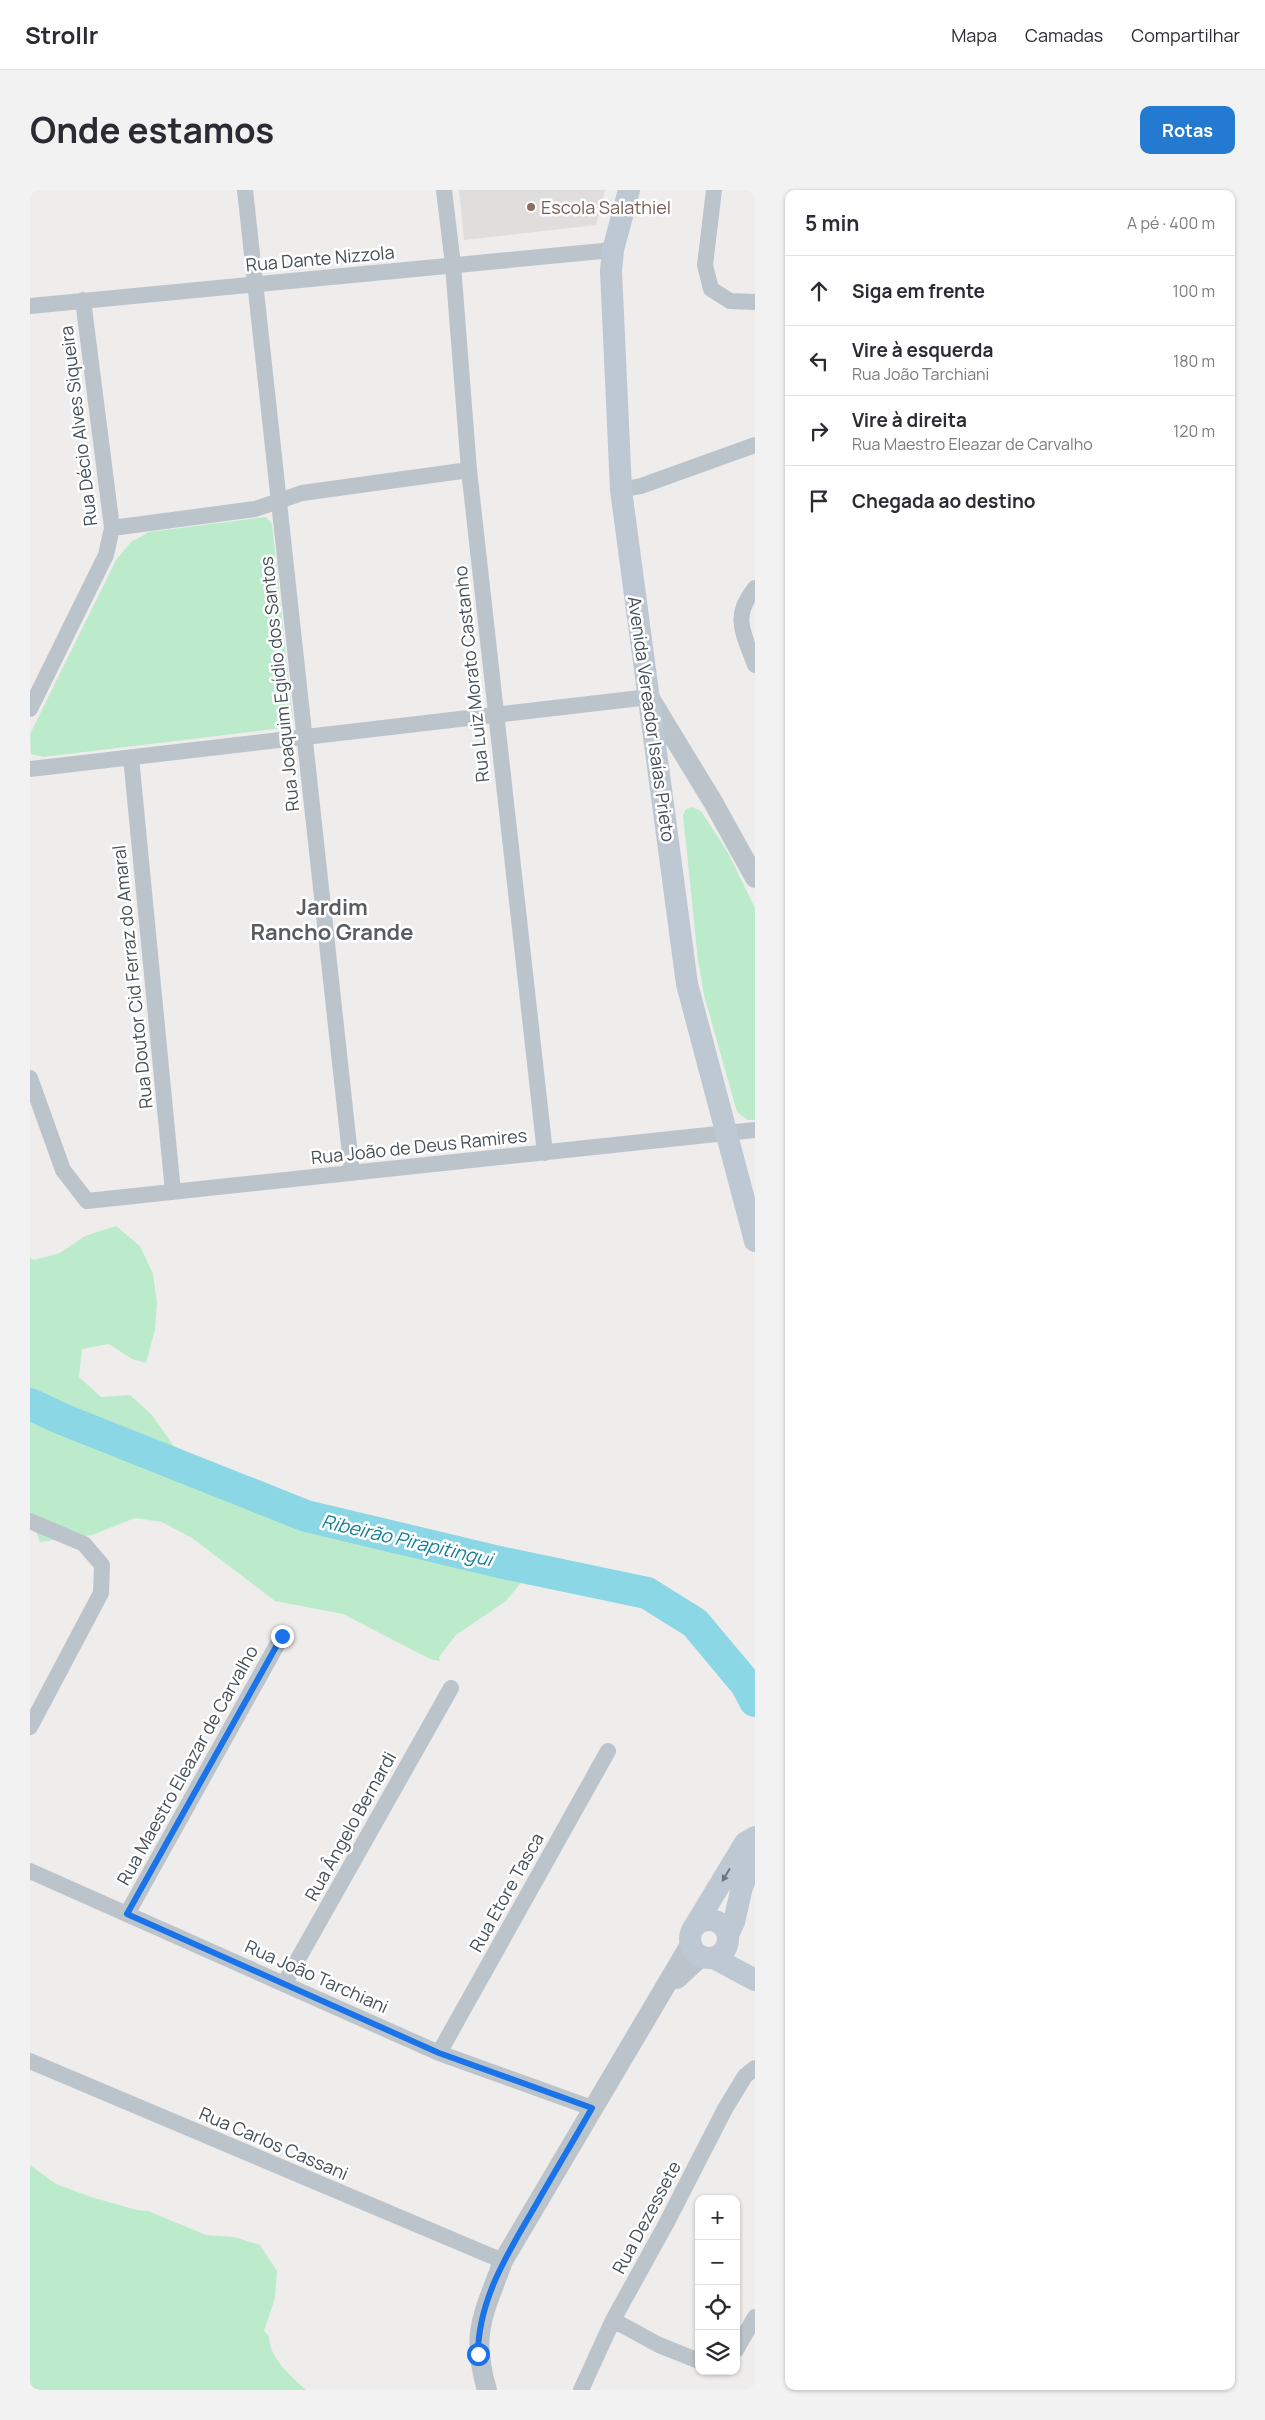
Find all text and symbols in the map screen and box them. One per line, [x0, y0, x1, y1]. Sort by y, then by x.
text: Strollr [25, 18, 98, 51]
text: Mapa [951, 23, 997, 47]
text: Camadas [1025, 23, 1103, 47]
text: Compartilhar [1131, 23, 1240, 47]
text: Onde estamos [30, 106, 274, 154]
button: Rotas [1140, 106, 1235, 154]
place label: Escola Salathiel [541, 195, 671, 219]
marker: Escola Salathiel [525, 201, 537, 213]
text: 5 min [805, 209, 859, 237]
text: A pé · 400 m [1127, 212, 1215, 234]
street label: Rua Dante Nizzola [245, 240, 395, 276]
icon: ahead [805, 277, 833, 305]
text: Siga em frente [852, 278, 985, 304]
text: 100 m [1172, 280, 1215, 302]
street label: Rua Décio Alves Siqueira [54, 324, 102, 528]
text: Vire à esquerda [852, 337, 993, 363]
icon: left [805, 347, 833, 375]
text: 180 m [1173, 350, 1215, 372]
text: Rua João Tarchiani [852, 363, 989, 385]
text: Vire à direita [852, 407, 967, 433]
icon: right [805, 417, 833, 445]
text: 120 m [1173, 420, 1215, 442]
text: Rua Maestro Eleazar de Carvalho [852, 433, 1093, 455]
icon: arrive [805, 487, 833, 515]
text: Chegada ao destino [852, 488, 1035, 514]
street label: Rua Joaquim Egídio dos Santos [254, 555, 304, 813]
street label: Rua Luiz Morato Castanho [448, 565, 494, 783]
street label: Avenida Vereador Isaías Prieto [623, 595, 681, 843]
street label: Rua Doutor Cid Ferraz do Amaral [106, 844, 158, 1110]
district label: Jardim Rancho Grande [251, 892, 413, 947]
street label: Rua João de Deus Ramires [310, 1123, 528, 1169]
water label: Ribeirão Pirapitingui [319, 1508, 497, 1573]
route end [271, 1625, 294, 1648]
street label: Rua Maestro Eleazar de Carvalho [111, 1641, 263, 1889]
street label: Rua Ângelo Bernardi [299, 1747, 401, 1905]
street label: Rua Etore Tasca [463, 1828, 549, 1956]
one-way arrow [721, 1868, 730, 1881]
street label: Rua João Tarchiani [242, 1934, 392, 2018]
street label: Rua Carlos Cassani [196, 2101, 352, 2185]
street label: Rua Dezessete [606, 2156, 686, 2278]
map controls [695, 2195, 740, 2375]
button: + [695, 2195, 740, 2240]
button: − [695, 2240, 740, 2285]
button: locate [695, 2285, 740, 2330]
button: layers [695, 2330, 740, 2375]
route start [467, 2343, 490, 2366]

